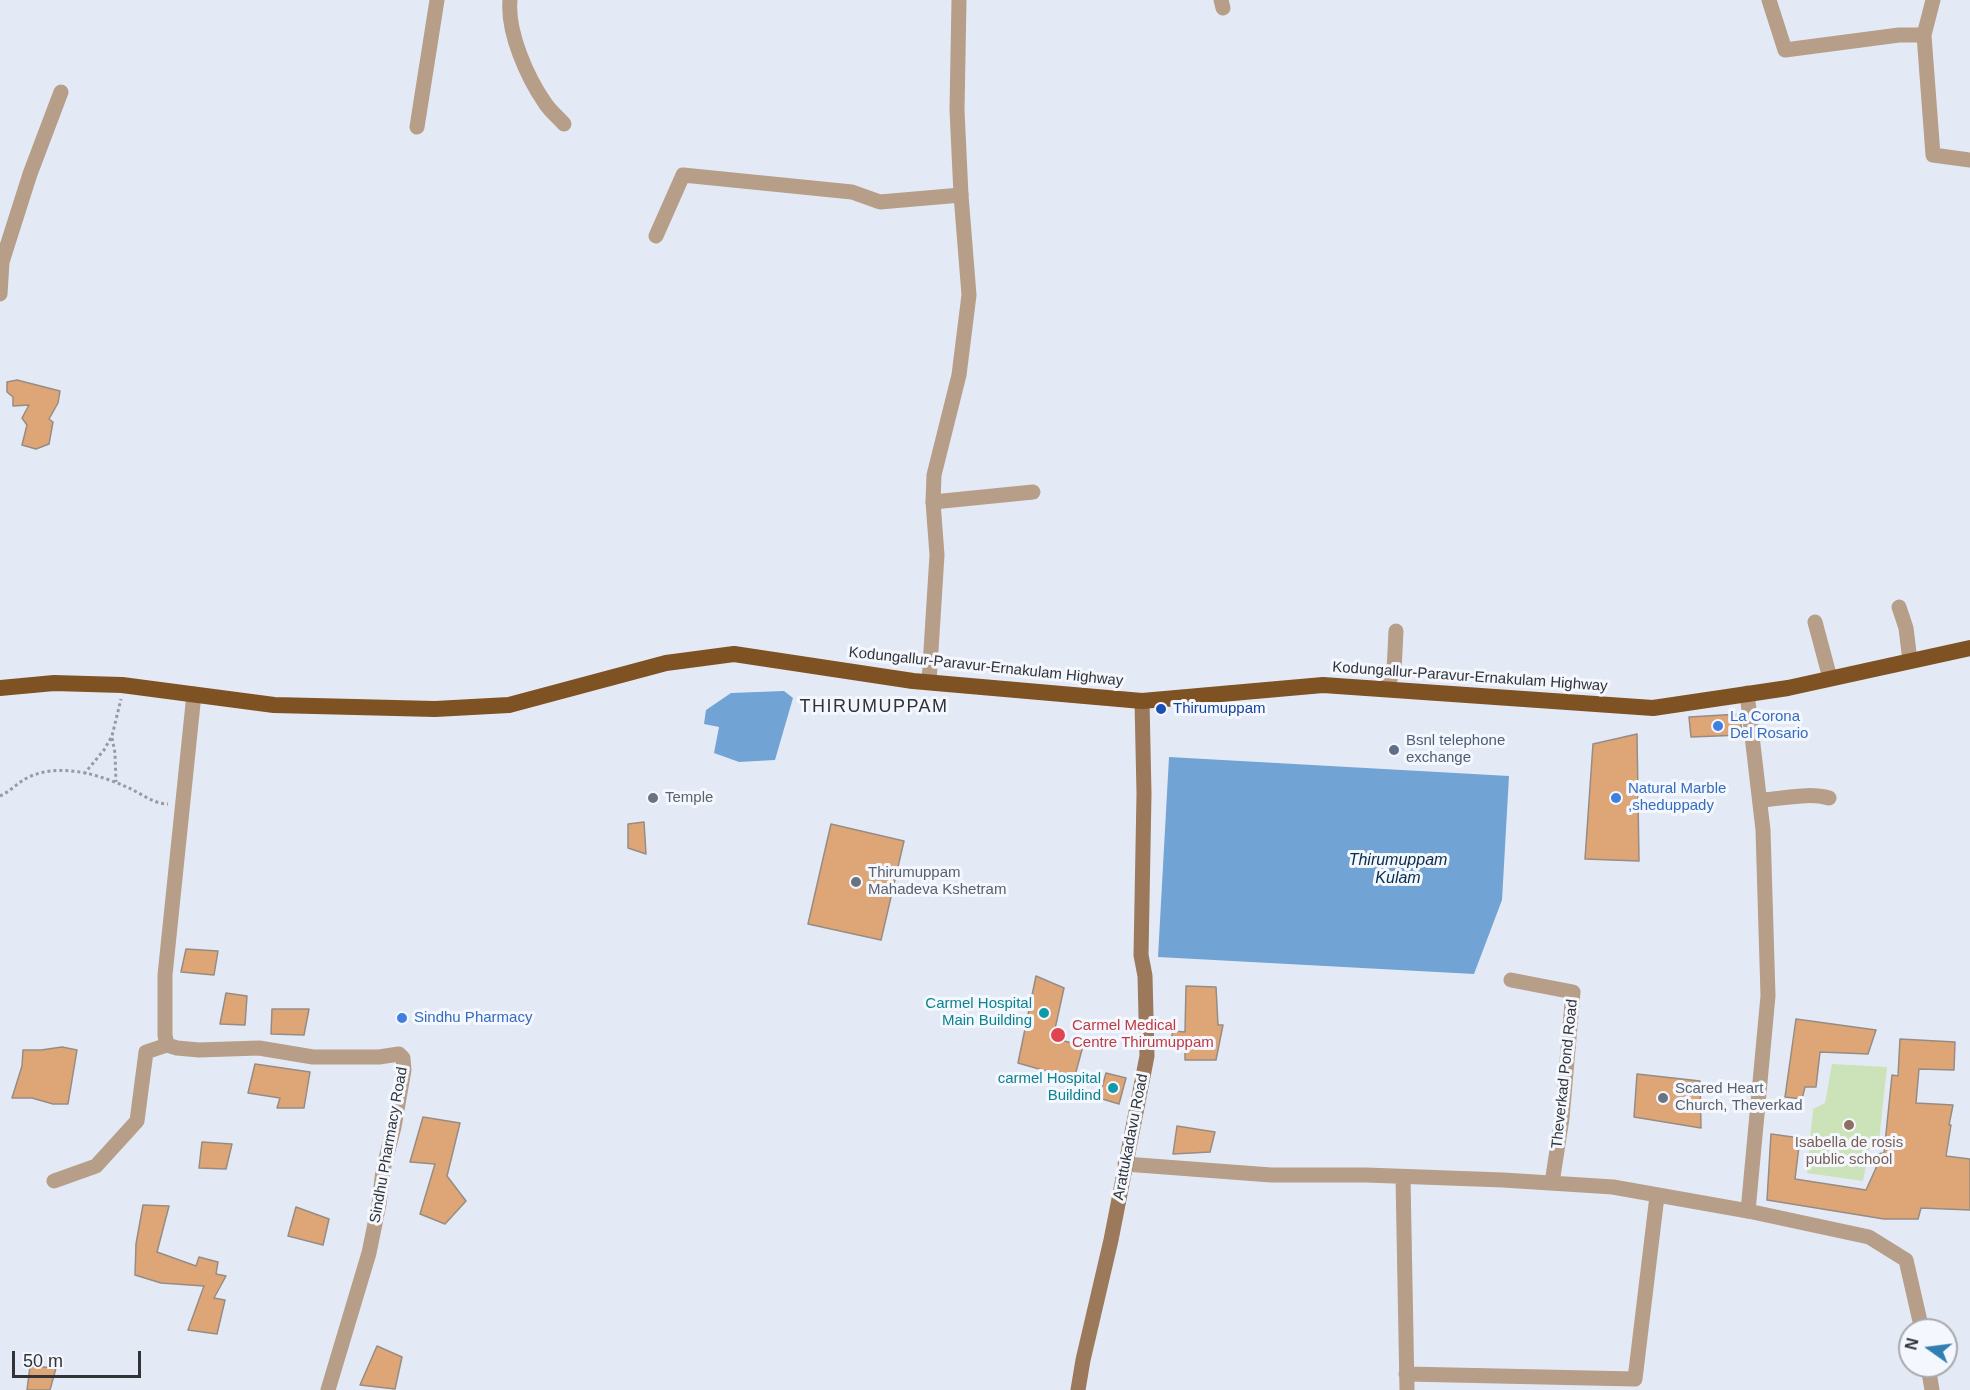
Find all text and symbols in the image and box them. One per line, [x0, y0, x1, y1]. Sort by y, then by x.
street label: Kodungallur-Paravur-Ernakulam Highway [848, 644, 1124, 690]
street label: Kodungallur-Paravur-Ernakulam Highway [1332, 658, 1608, 696]
district label: THIRUMUPPAM [799, 696, 949, 718]
place label: Thirumuppam [1173, 700, 1266, 718]
marker: Thirumuppam [1154, 702, 1168, 716]
place label: La Corona Del Rosario [1730, 708, 1808, 743]
marker: La Corona Del Rosario [1711, 719, 1725, 733]
place label: Bsnl telephone exchange [1406, 732, 1505, 767]
marker: Bsnl telephone exchange [1387, 743, 1401, 757]
place label: Natural Marble ,sheduppady [1628, 780, 1726, 815]
place label: Temple [665, 789, 713, 807]
marker: Temple [646, 791, 660, 805]
marker: Natural Marble ,sheduppady [1609, 791, 1623, 805]
water label: Thirumuppam Kulam [1349, 851, 1447, 889]
place label: Thirumuppam Mahadeva Kshetram [868, 864, 1006, 899]
marker: Thirumuppam Mahadeva Kshetram [849, 875, 863, 889]
place label: Carmel Hospital Main Building [925, 995, 1032, 1030]
street label: Theverkad Pond Road [1548, 998, 1582, 1150]
marker: Carmel Hospital Main Building [1037, 1006, 1051, 1020]
place label: Sindhu Pharmacy [414, 1009, 532, 1027]
marker: Sindhu Pharmacy [395, 1011, 409, 1025]
place label: Carmel Medical Centre Thirumuppam [1072, 1017, 1214, 1052]
marker: Carmel Medical Centre Thirumuppam [1049, 1026, 1067, 1044]
street label: Sindhu Pharmacy Road [366, 1065, 412, 1225]
place label: carmel Hospital Buildind [998, 1070, 1101, 1105]
street label: Arattukadavu Road [1110, 1072, 1152, 1202]
place label: Scared Heart Church, Theverkad [1675, 1080, 1803, 1115]
marker: carmel Hospital Buildind [1106, 1081, 1120, 1095]
marker: Scared Heart Church, Theverkad [1656, 1091, 1670, 1105]
marker: Isabella de rosis public school [1842, 1118, 1856, 1132]
place label: Isabella de rosis public school [1795, 1134, 1903, 1169]
north arrow [1898, 1318, 1958, 1378]
text: N [1902, 1336, 1922, 1352]
scale bar [15, 1339, 144, 1377]
text: 50 m [23, 1351, 63, 1371]

